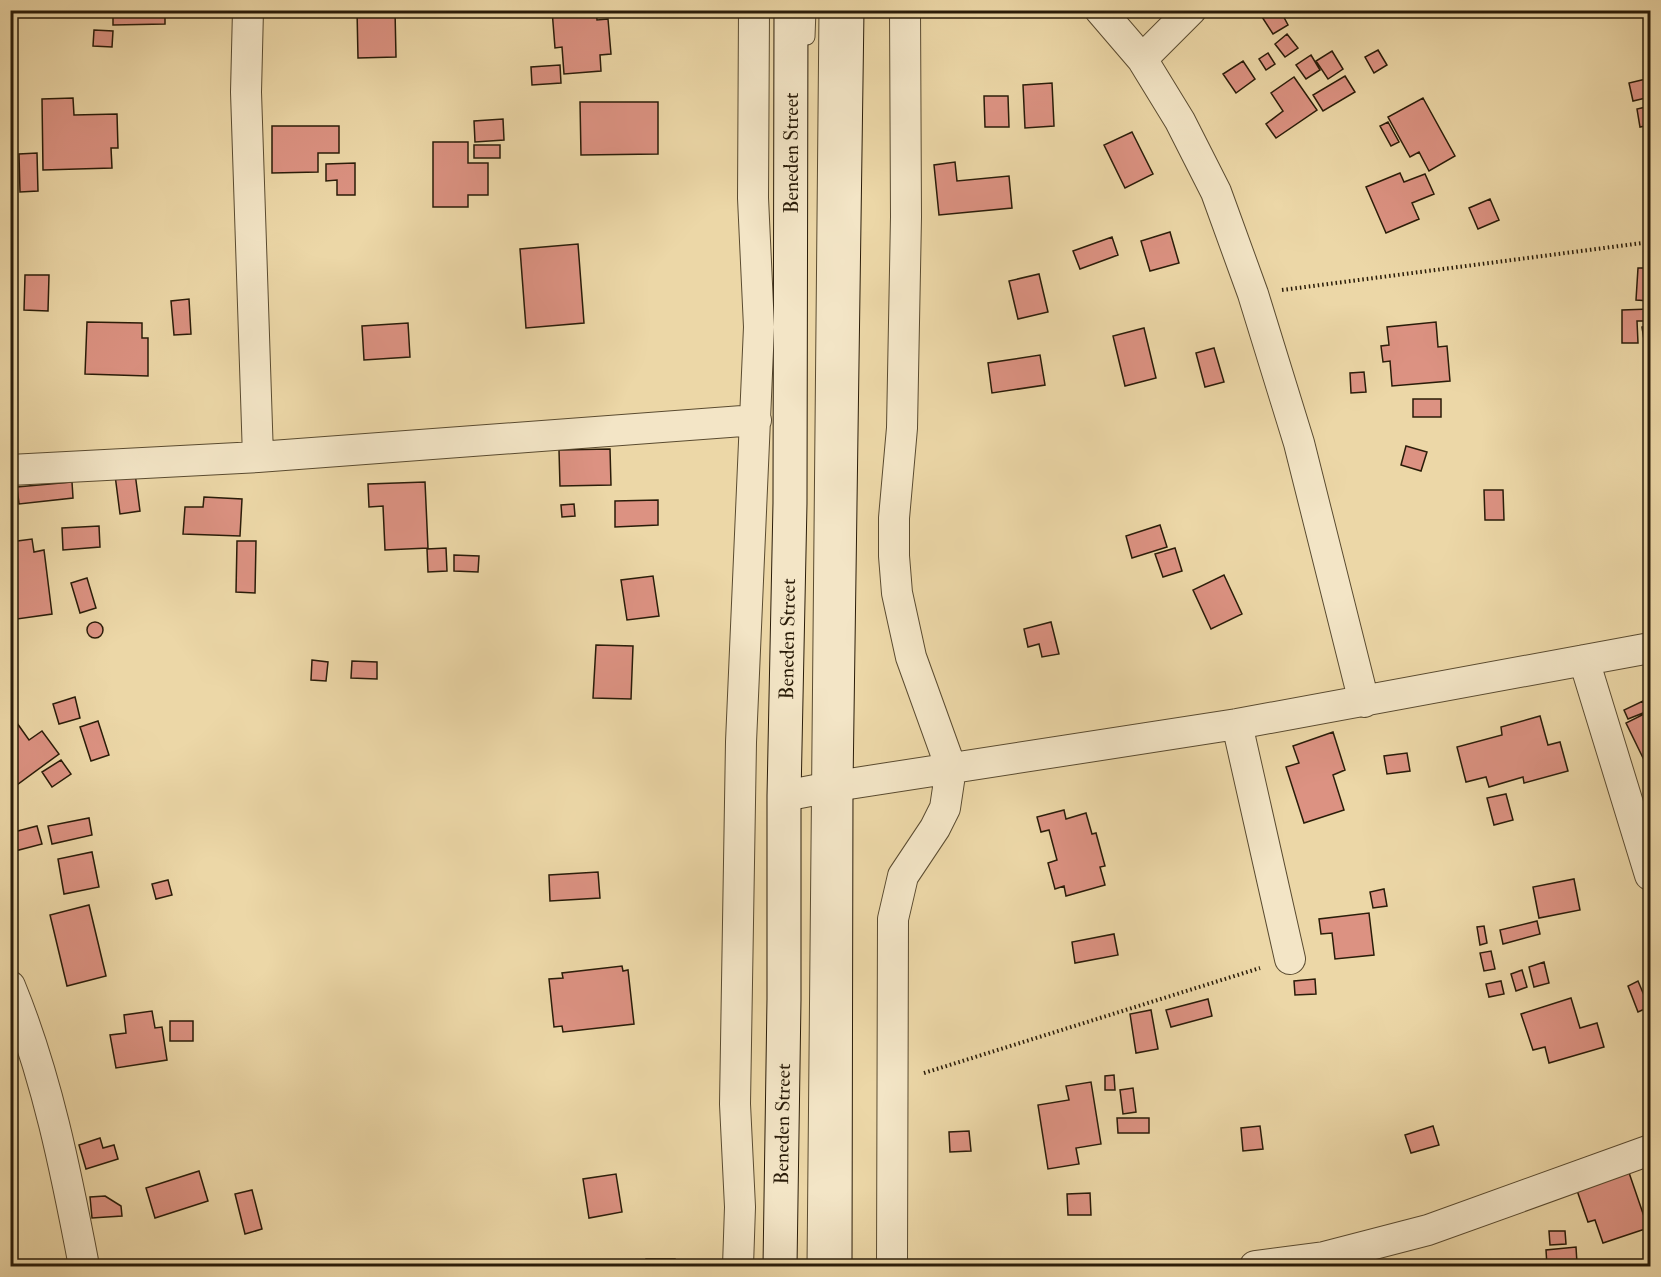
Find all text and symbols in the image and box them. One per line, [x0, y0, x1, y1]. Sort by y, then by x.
street label: Beneden Street [779, 92, 804, 214]
street label: Beneden Street [774, 578, 801, 700]
street label: Beneden Street [769, 1063, 796, 1185]

